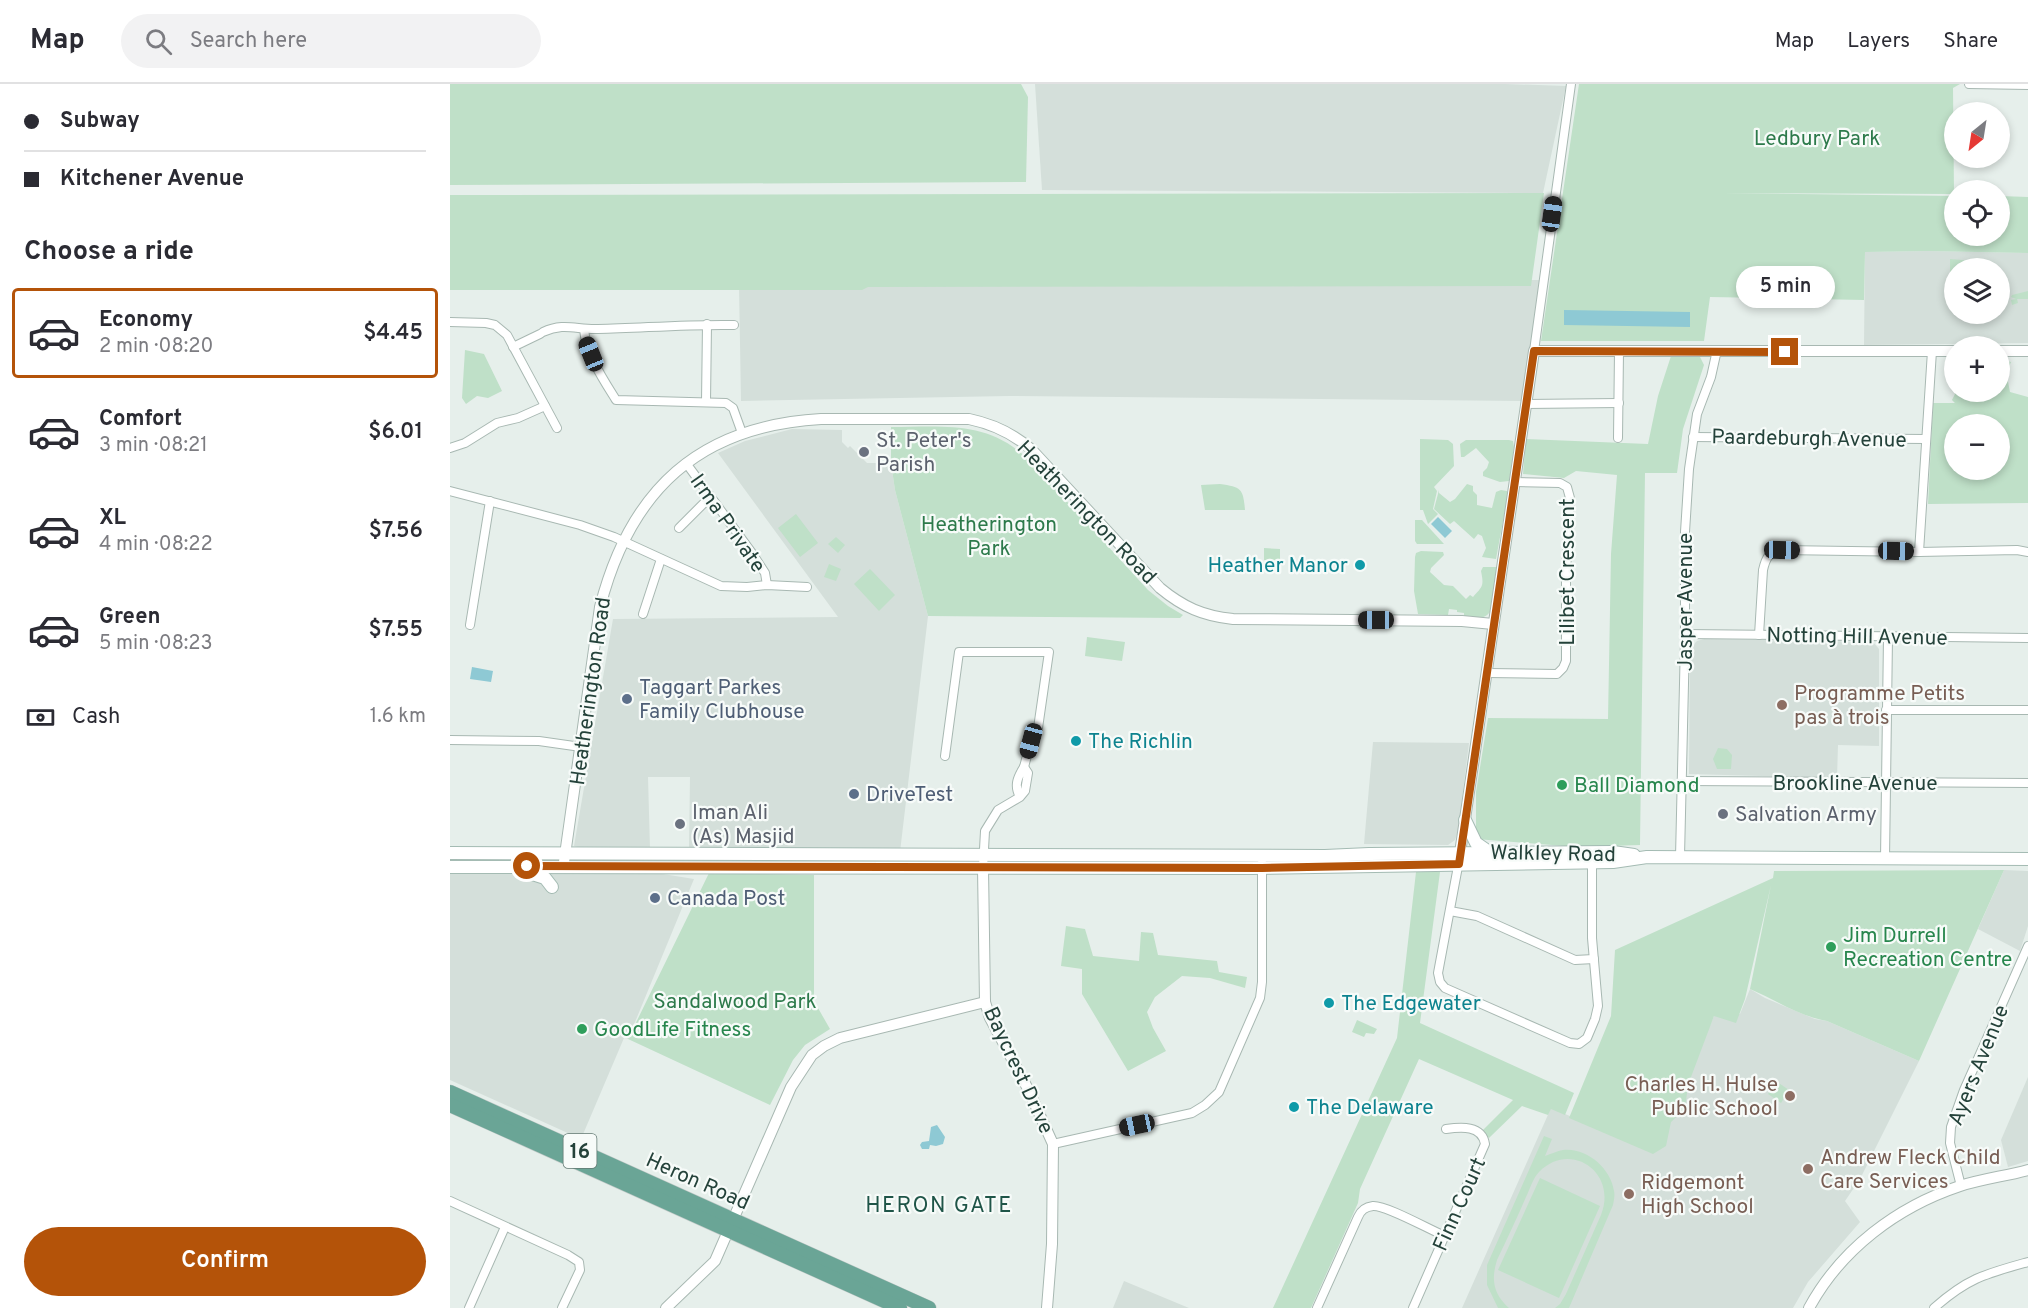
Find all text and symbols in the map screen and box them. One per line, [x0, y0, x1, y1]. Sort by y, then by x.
search box [121, 14, 541, 68]
text: Map [30, 23, 85, 59]
icon: search [142, 25, 175, 58]
text: Search here [190, 28, 307, 55]
text: Map [1775, 28, 1814, 55]
text: Layers [1847, 28, 1910, 55]
text: Share [1943, 28, 1998, 55]
north arrow [1944, 102, 2010, 168]
map controls [1944, 102, 2010, 480]
text: Subway [60, 108, 140, 135]
park label: Ledbury Park [1754, 126, 1880, 153]
text: Kitchener Avenue [60, 166, 244, 193]
button: locate [1944, 180, 2010, 246]
car [1541, 195, 1563, 233]
text: Choose a ride [24, 235, 194, 269]
button: layers [1944, 258, 2010, 324]
callout: 5 min [1736, 265, 1834, 307]
text: 5 min [1760, 274, 1811, 300]
icon: car [27, 306, 81, 360]
text: Economy [99, 307, 193, 334]
text: $4.45 [363, 320, 423, 347]
text: 2 min · 08:20 [99, 334, 213, 360]
car [576, 334, 606, 374]
button: + [1944, 336, 2010, 402]
route end [1771, 338, 1798, 365]
icon: car [27, 405, 81, 459]
text: Comfort [99, 406, 182, 433]
button: − [1944, 414, 2010, 480]
text: $6.01 [368, 419, 423, 446]
street label: Paardeburgh Avenue [1711, 424, 1907, 455]
place label: St. Peter's Parish [876, 428, 972, 479]
text: 3 min · 08:21 [99, 433, 208, 459]
street label: Heatherington Road [1010, 435, 1162, 591]
marker: St. Peter's Parish [857, 445, 871, 459]
street label: Irma Private [683, 469, 771, 579]
street label: Lilibet Crescent [1555, 498, 1582, 646]
icon: car [27, 504, 81, 558]
text: XL [99, 505, 126, 532]
park label: Heatherington Park [921, 512, 1057, 563]
text: $7.56 [369, 518, 423, 545]
text: 4 min · 08:22 [99, 532, 213, 558]
street label: Jasper Avenue [1673, 533, 1700, 671]
car [1764, 541, 1800, 559]
car [1878, 542, 1914, 560]
place label: Heather Manor [1208, 553, 1348, 580]
marker: Heather Manor [1353, 558, 1367, 572]
street label: Heatherington Road [565, 595, 618, 787]
icon: car [27, 603, 81, 657]
text: Green [99, 604, 161, 631]
car [1358, 611, 1394, 629]
text: $7.55 [369, 617, 423, 644]
street label: Notting Hill Avenue [1766, 622, 1948, 653]
text: 5 min · 08:23 [99, 631, 213, 657]
place label: Taggart Parkes Family Clubhouse [639, 675, 804, 726]
place label: Programme Petits pas à trois [1794, 681, 1965, 732]
marker: Taggart Parkes Family Clubhouse [620, 692, 634, 706]
marker: Programme Petits pas à trois [1775, 698, 1789, 712]
icon: cash [24, 701, 57, 734]
text: Cash [72, 704, 121, 731]
text: 1.6 km [370, 704, 426, 730]
car [1018, 721, 1044, 761]
place label: The Richlin [1088, 729, 1193, 756]
marker: The Richlin [1069, 734, 1083, 748]
street label: Brookline Avenue [1773, 771, 1937, 798]
place label: Ball Diamond [1574, 773, 1700, 800]
marker: Ball Diamond [1555, 778, 1569, 792]
place label: DriveTest [866, 782, 953, 809]
marker: DriveTest [847, 787, 861, 801]
place label: Iman Ali (As) Masjid [692, 800, 795, 851]
place label: Salvation Army [1735, 802, 1877, 829]
marker: Salvation Army [1716, 807, 1730, 821]
marker: Iman Ali (As) Masjid [673, 817, 687, 831]
street label: Walkley Road [1490, 840, 1616, 869]
route start [513, 852, 540, 879]
place label: Canada Post [667, 886, 785, 913]
marker: Canada Post [648, 891, 662, 905]
place label: Jim Durrell Recreation Centre [1843, 923, 2012, 974]
marker: Jim Durrell Recreation Centre [1824, 940, 1838, 954]
park label: Sandalwood Park [653, 989, 817, 1016]
place label: The Edgewater [1341, 991, 1481, 1018]
marker: The Edgewater [1322, 996, 1336, 1010]
street label: Ayers Avenue [1943, 1001, 2016, 1130]
street label: Baycrest Drive [976, 1003, 1059, 1139]
place label: GoodLife Fitness [594, 1017, 751, 1044]
marker: GoodLife Fitness [575, 1022, 589, 1036]
place label: Charles H. Hulse Public School [1625, 1072, 1778, 1123]
marker: Charles H. Hulse Public School [1783, 1089, 1797, 1103]
place label: The Delaware [1306, 1095, 1433, 1122]
marker: The Delaware [1287, 1100, 1301, 1114]
car [1118, 1112, 1156, 1138]
road number: 16 [564, 1134, 596, 1168]
place label: Andrew Fleck Child Care Services [1820, 1145, 2001, 1196]
street label: Heron Road [641, 1147, 754, 1217]
street label: Finn Court [1428, 1154, 1493, 1256]
marker: Andrew Fleck Child Care Services [1801, 1162, 1815, 1176]
place label: Ridgemont High School [1641, 1170, 1754, 1221]
marker: Ridgemont High School [1622, 1187, 1636, 1201]
district label: HERON GATE [865, 1193, 1013, 1220]
button: Confirm [24, 1227, 426, 1296]

